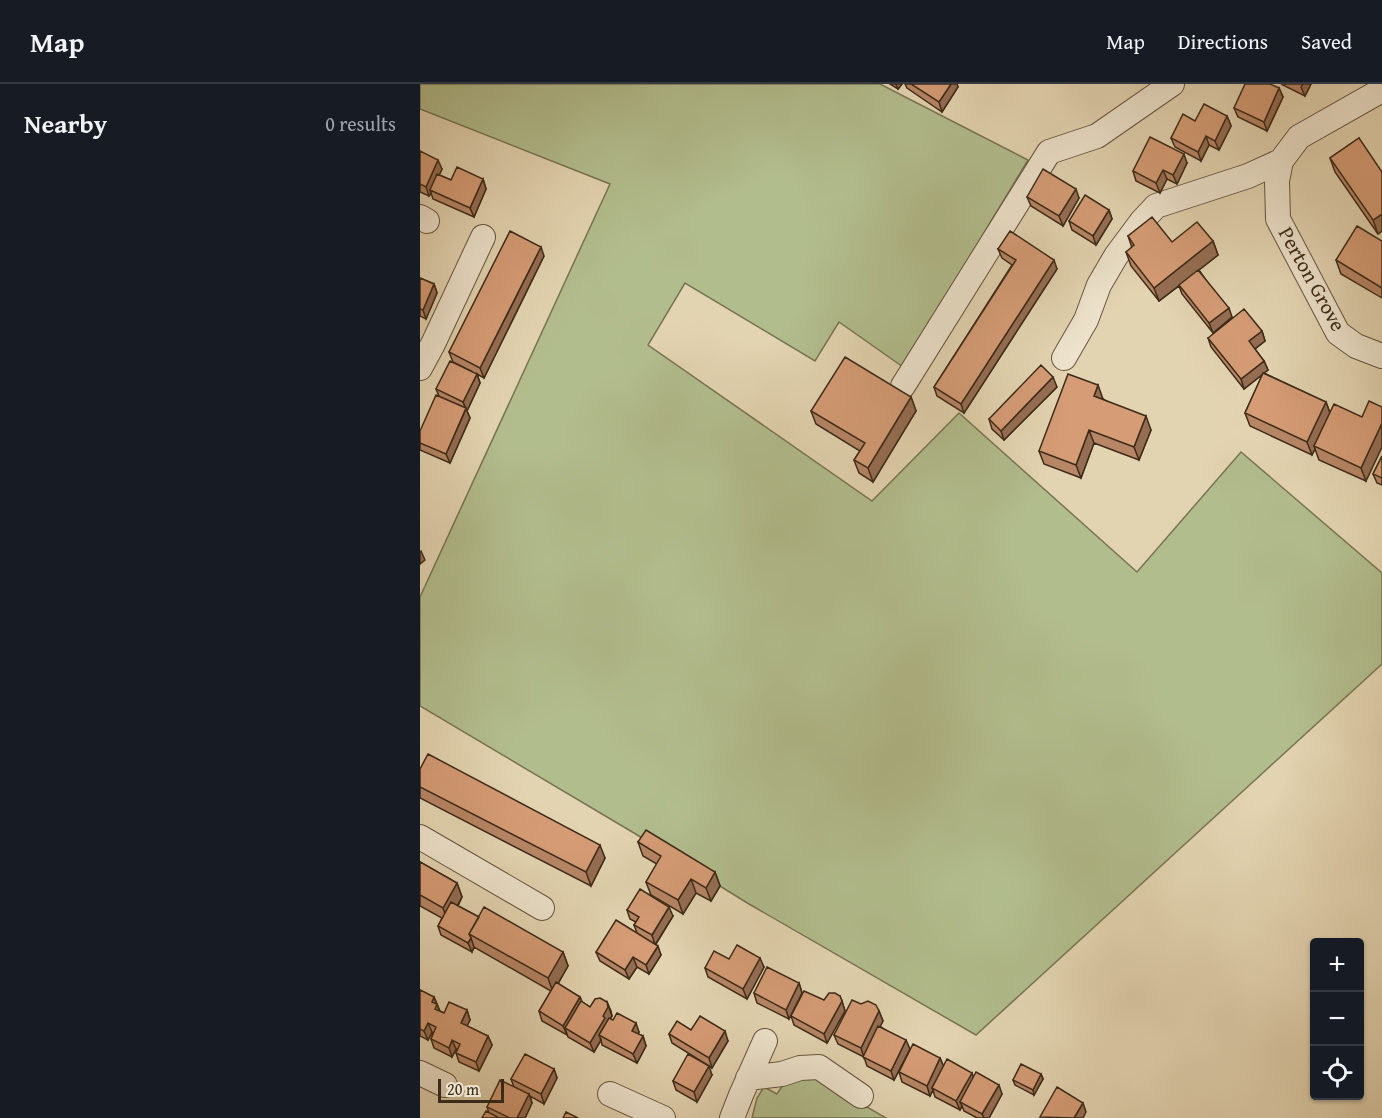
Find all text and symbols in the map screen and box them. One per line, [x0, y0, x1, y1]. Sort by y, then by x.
text: Map [30, 21, 84, 62]
text: Map [1106, 26, 1145, 57]
text: Directions [1178, 26, 1268, 57]
text: Saved [1301, 26, 1352, 57]
text: Nearby [24, 104, 107, 143]
text: 0 results [325, 109, 396, 138]
street label: Perton Grove [1271, 221, 1354, 337]
map controls [1310, 938, 1364, 1100]
button: + [1310, 938, 1364, 992]
button: − [1310, 992, 1364, 1046]
button: locate [1310, 1046, 1364, 1100]
scale bar [438, 1076, 504, 1104]
text: 20 m [447, 1077, 479, 1101]

